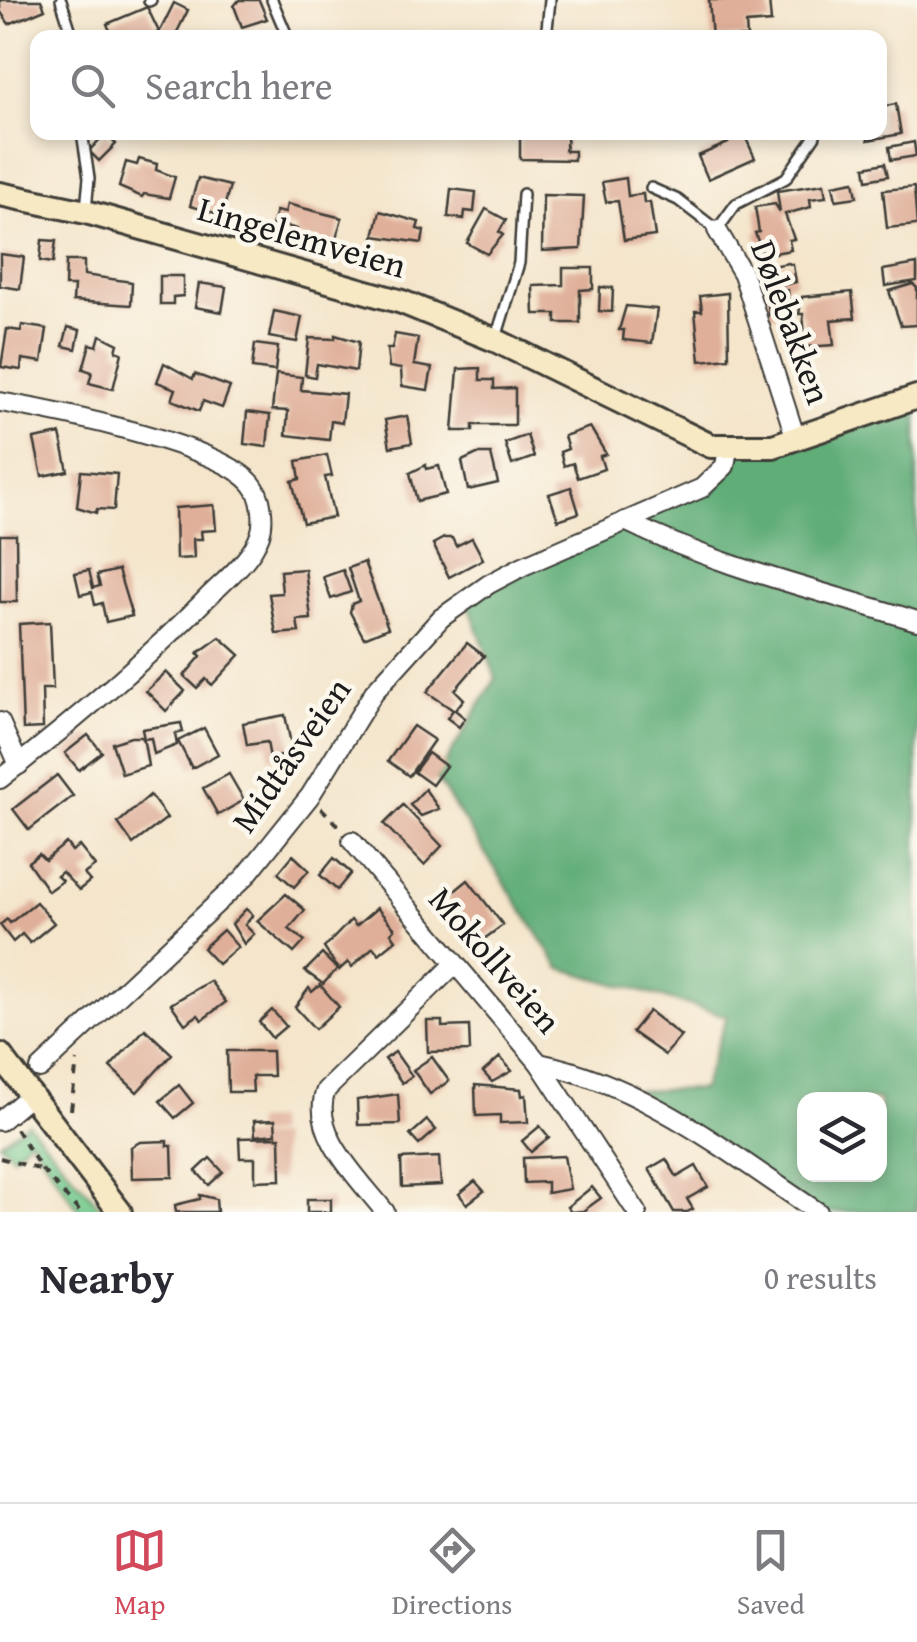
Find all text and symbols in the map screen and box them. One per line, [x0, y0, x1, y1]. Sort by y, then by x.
search box [30, 30, 887, 140]
text: Search here [145, 57, 333, 113]
icon: search [65, 58, 120, 113]
street label: Lingelemveien [192, 182, 412, 291]
street label: Dølebakken [738, 233, 845, 411]
street label: Midtåsveien [218, 667, 363, 843]
street label: Mokollveien [417, 875, 574, 1045]
map controls [797, 1092, 887, 1182]
button: layers [797, 1092, 887, 1182]
text: Nearby [40, 1247, 174, 1308]
text: 0 results [764, 1254, 877, 1301]
tab: Map [112, 1523, 167, 1624]
tab: Directions [392, 1523, 512, 1624]
tab: Saved [737, 1523, 805, 1624]

